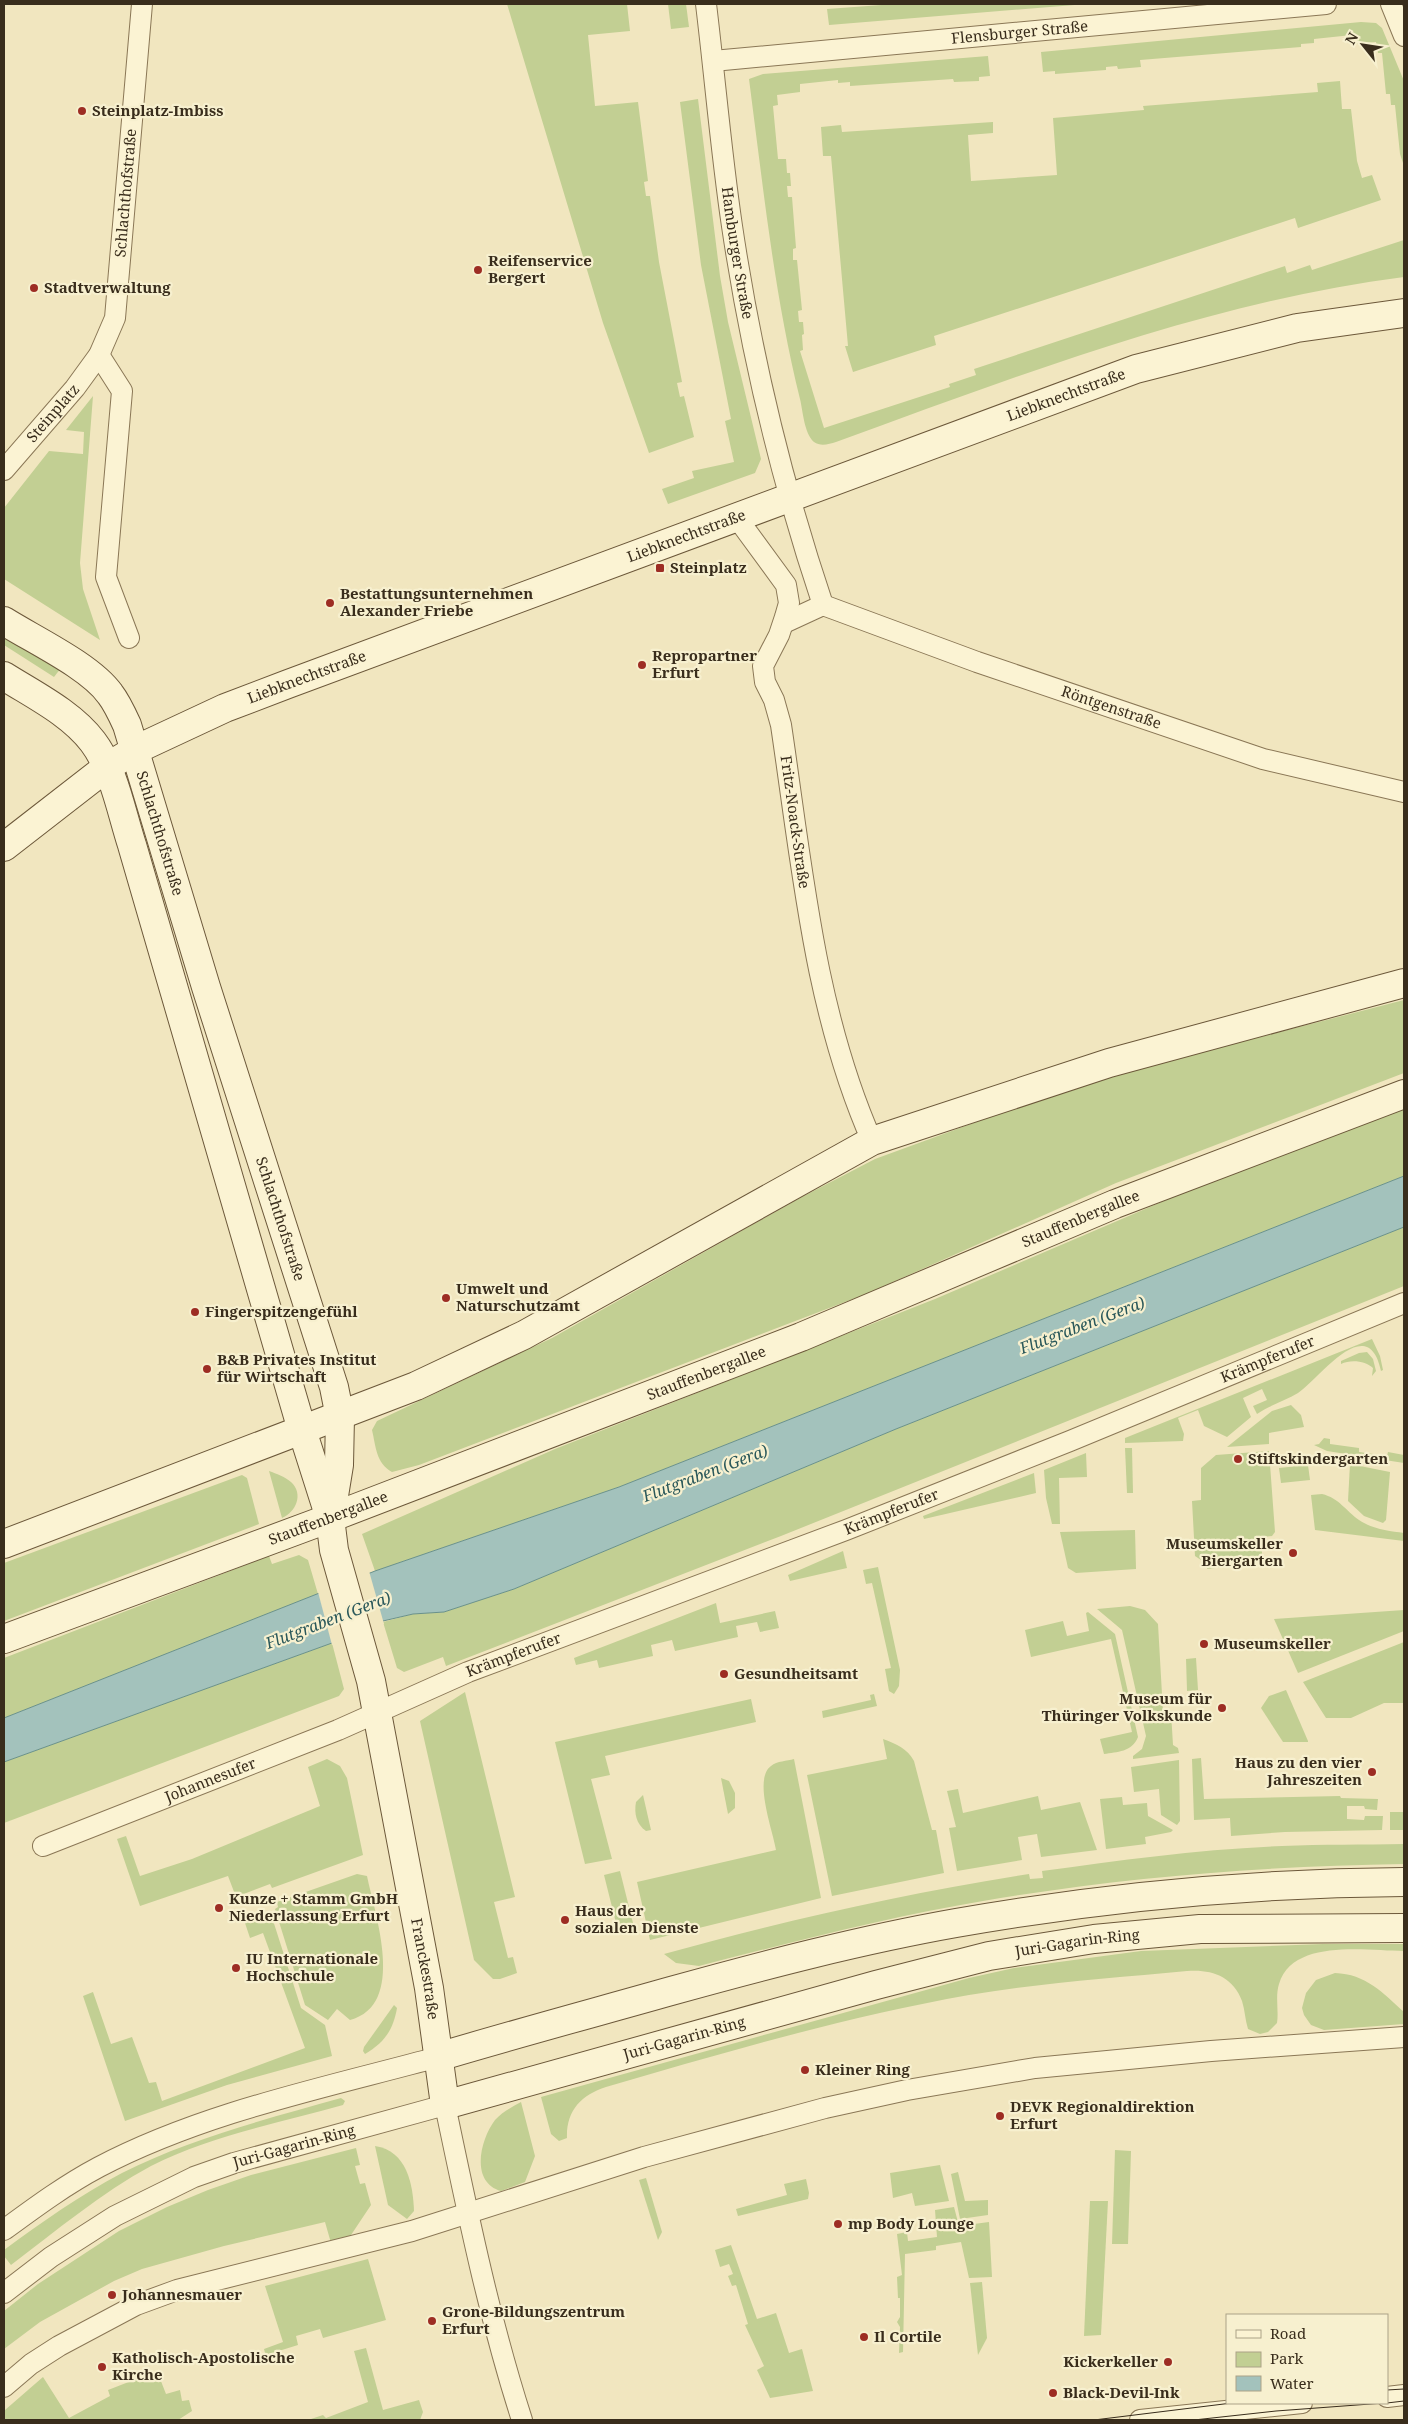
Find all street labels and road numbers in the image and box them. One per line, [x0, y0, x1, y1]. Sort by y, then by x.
street label: Flensburger Straße [950, 15, 1089, 48]
street label: Schlachthofstraße [109, 128, 140, 258]
street label: Hamburger Straße [718, 185, 759, 321]
street label: Liebknechtstraße [1004, 363, 1128, 425]
street label: Steinplatz [21, 379, 83, 446]
street label: Liebknechtstraße [624, 504, 748, 566]
street label: Liebknechtstraße [244, 645, 369, 708]
street label: Röntgenstraße [1059, 680, 1164, 733]
street label: Fritz-Noack-Straße [777, 754, 815, 890]
street label: Schlachthofstraße [132, 768, 189, 898]
street label: Schlachthofstraße [252, 1154, 310, 1283]
street label: Stauffenbergallee [1018, 1185, 1142, 1251]
street label: Krämpferufer [1217, 1330, 1317, 1387]
street label: Stauffenbergallee [644, 1340, 768, 1404]
street label: Krämpferufer [841, 1483, 941, 1539]
street label: Stauffenbergallee [265, 1486, 390, 1549]
street label: Krämpferufer [463, 1627, 564, 1681]
street label: Johannesufer [161, 1752, 259, 1807]
street label: Franckestraße [407, 1916, 444, 2021]
street label: Juri-Gagarin-Ring [1012, 1924, 1141, 1961]
street label: Juri-Gagarin-Ring [620, 2011, 747, 2064]
street label: Juri-Gagarin-Ring [230, 2119, 357, 2172]

